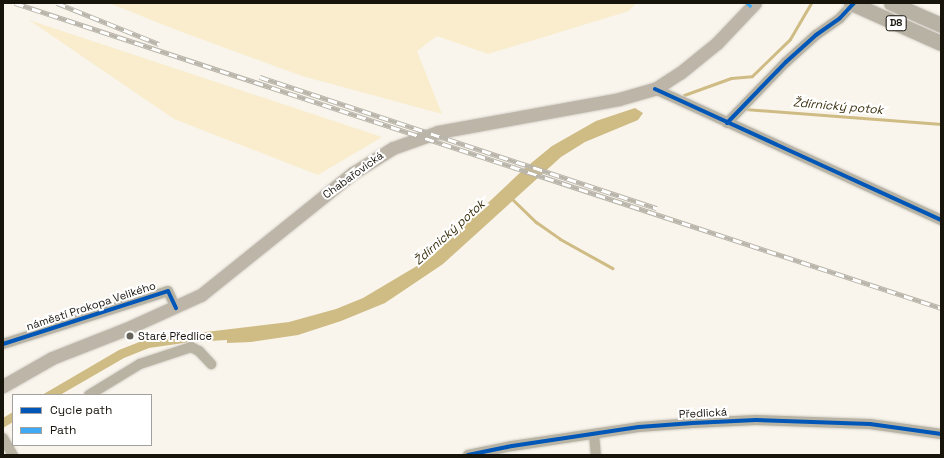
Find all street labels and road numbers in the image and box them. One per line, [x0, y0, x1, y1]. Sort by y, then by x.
road number: D8 [885, 15, 907, 31]
street label: Chabařovická [320, 149, 386, 201]
street label: náměstí Prokopa Velikého [25, 279, 157, 333]
street label: Předlická [679, 405, 727, 421]

